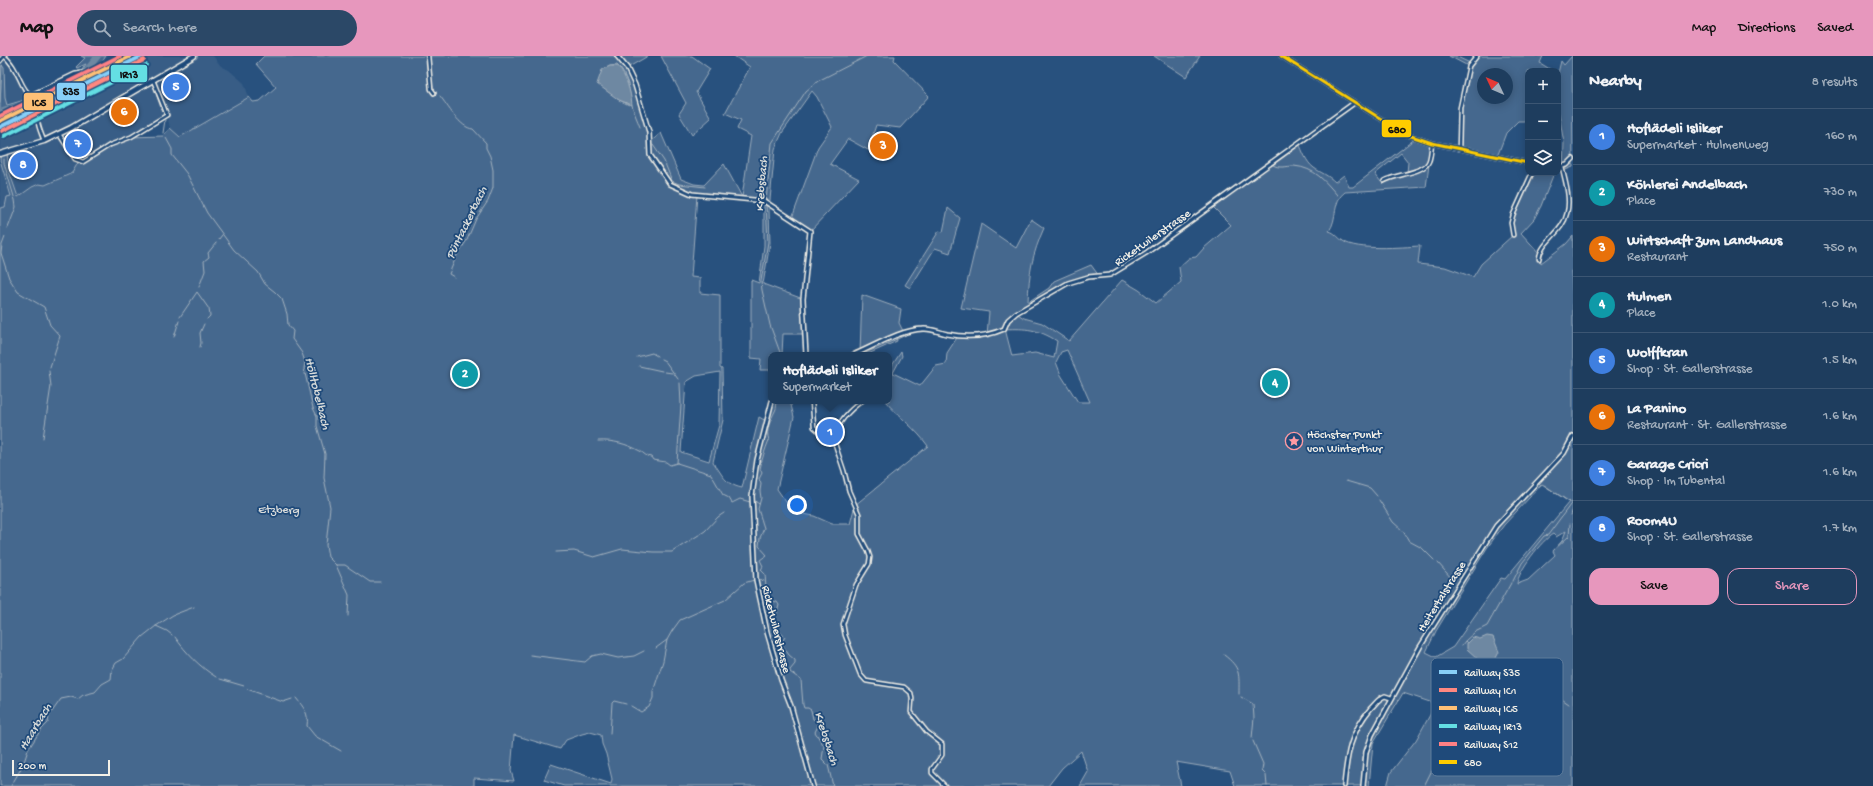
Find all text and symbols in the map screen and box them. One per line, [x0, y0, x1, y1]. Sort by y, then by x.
search box [77, 10, 357, 46]
text: Map [20, 17, 53, 40]
icon: search [91, 17, 113, 39]
text: Search here [123, 19, 197, 37]
text: Map [1692, 20, 1716, 37]
text: Directions [1738, 20, 1795, 37]
text: Saved [1817, 20, 1853, 37]
line badge: IR13 [110, 64, 148, 83]
north arrow [1477, 68, 1513, 104]
map controls [1525, 68, 1561, 176]
button: + [1525, 68, 1561, 104]
text: IR13 [120, 70, 139, 82]
pin: 5 [163, 72, 189, 102]
text: Nearby [1589, 72, 1642, 92]
text: 8 results [1812, 75, 1857, 90]
line badge: S35 [56, 82, 86, 101]
text: S35 [63, 87, 80, 99]
line badge: IC5 [23, 92, 54, 111]
pin: 6 [111, 97, 137, 127]
text: IC5 [32, 98, 46, 110]
button: − [1525, 104, 1561, 140]
line badge: 680 [1381, 119, 1412, 138]
text: Hoflädeli Isliker [1627, 120, 1722, 138]
text: 680 [1388, 125, 1407, 137]
pin: 7 [65, 129, 91, 159]
text: 1 [1599, 129, 1605, 144]
text: 160 m [1825, 129, 1857, 144]
pin: 3 [870, 131, 896, 161]
text: Supermarket · Hulmenweg [1627, 138, 1769, 153]
button: layers [1525, 140, 1561, 176]
pin: 8 [10, 150, 36, 180]
water label: Krebsbach [753, 155, 772, 212]
text: Köhlerei Andelbach [1627, 176, 1747, 194]
water label: Püntackerbach [443, 183, 492, 262]
text: 2 [1599, 185, 1605, 200]
text: 730 m [1824, 185, 1857, 200]
text: Place [1627, 194, 1655, 209]
street label: Ricketwilerstrasse [1112, 207, 1195, 270]
text: Wirtschaft zum Landhaus [1627, 232, 1782, 250]
text: 3 [1599, 241, 1605, 256]
text: 750 m [1824, 241, 1857, 256]
text: Restaurant [1627, 250, 1687, 265]
text: Hulmen [1627, 288, 1671, 306]
text: 4 [1599, 297, 1605, 312]
text: 1.0 km [1822, 297, 1857, 312]
text: Place [1627, 306, 1655, 321]
text: Wolffkran [1627, 344, 1687, 362]
popup [768, 352, 892, 404]
text: 5 [1599, 353, 1605, 368]
text: 1.5 km [1823, 353, 1857, 368]
water label: Hölltobelbach [300, 356, 333, 432]
pin: 2 [452, 359, 478, 389]
text: Hoflädeli Isliker [783, 362, 877, 380]
text: Shop · St. Gallerstrasse [1627, 362, 1753, 377]
pin: 4 [1262, 368, 1288, 398]
text: Supermarket [783, 380, 851, 395]
text: La Panino [1627, 400, 1686, 418]
text: 6 [1599, 409, 1605, 424]
text: 1.6 km [1823, 409, 1857, 424]
pin: 1 [817, 417, 843, 447]
text: Restaurant · St. Gallerstrasse [1627, 418, 1787, 433]
place label: Höchster Punkt von Winterthur [1307, 429, 1384, 457]
place icon: Höchster Punkt von Winterthur [1284, 431, 1304, 451]
text: Garage Cricri [1627, 456, 1709, 474]
text: 7 [1599, 465, 1605, 480]
text: 1.6 km [1823, 465, 1857, 480]
text: Shop · Im Tubental [1627, 474, 1725, 489]
your location [787, 495, 807, 515]
park label: Etzberg [258, 504, 300, 518]
text: Room4U [1627, 512, 1677, 530]
text: 8 [1598, 521, 1606, 536]
text: 1.7 km [1823, 521, 1857, 536]
text: Shop · St. Gallerstrasse [1627, 530, 1753, 545]
street label: Heitertalstrasse [1415, 559, 1470, 635]
button: Save [1589, 568, 1719, 605]
button: Share [1727, 568, 1857, 605]
street label: Ricketwilerstrasse [757, 584, 793, 675]
legend [1431, 658, 1563, 776]
text: Railway S35 [1464, 668, 1520, 680]
text: Railway IC1 [1464, 686, 1516, 698]
water label: Haarbach [16, 700, 56, 753]
text: Railway IC5 [1464, 704, 1518, 716]
water label: Krebsbach [810, 710, 842, 768]
text: Railway IR13 [1464, 722, 1522, 734]
text: Railway S12 [1464, 740, 1519, 752]
scale bar [12, 758, 110, 777]
text: 680 [1464, 758, 1482, 770]
text: 200 m [18, 761, 46, 773]

